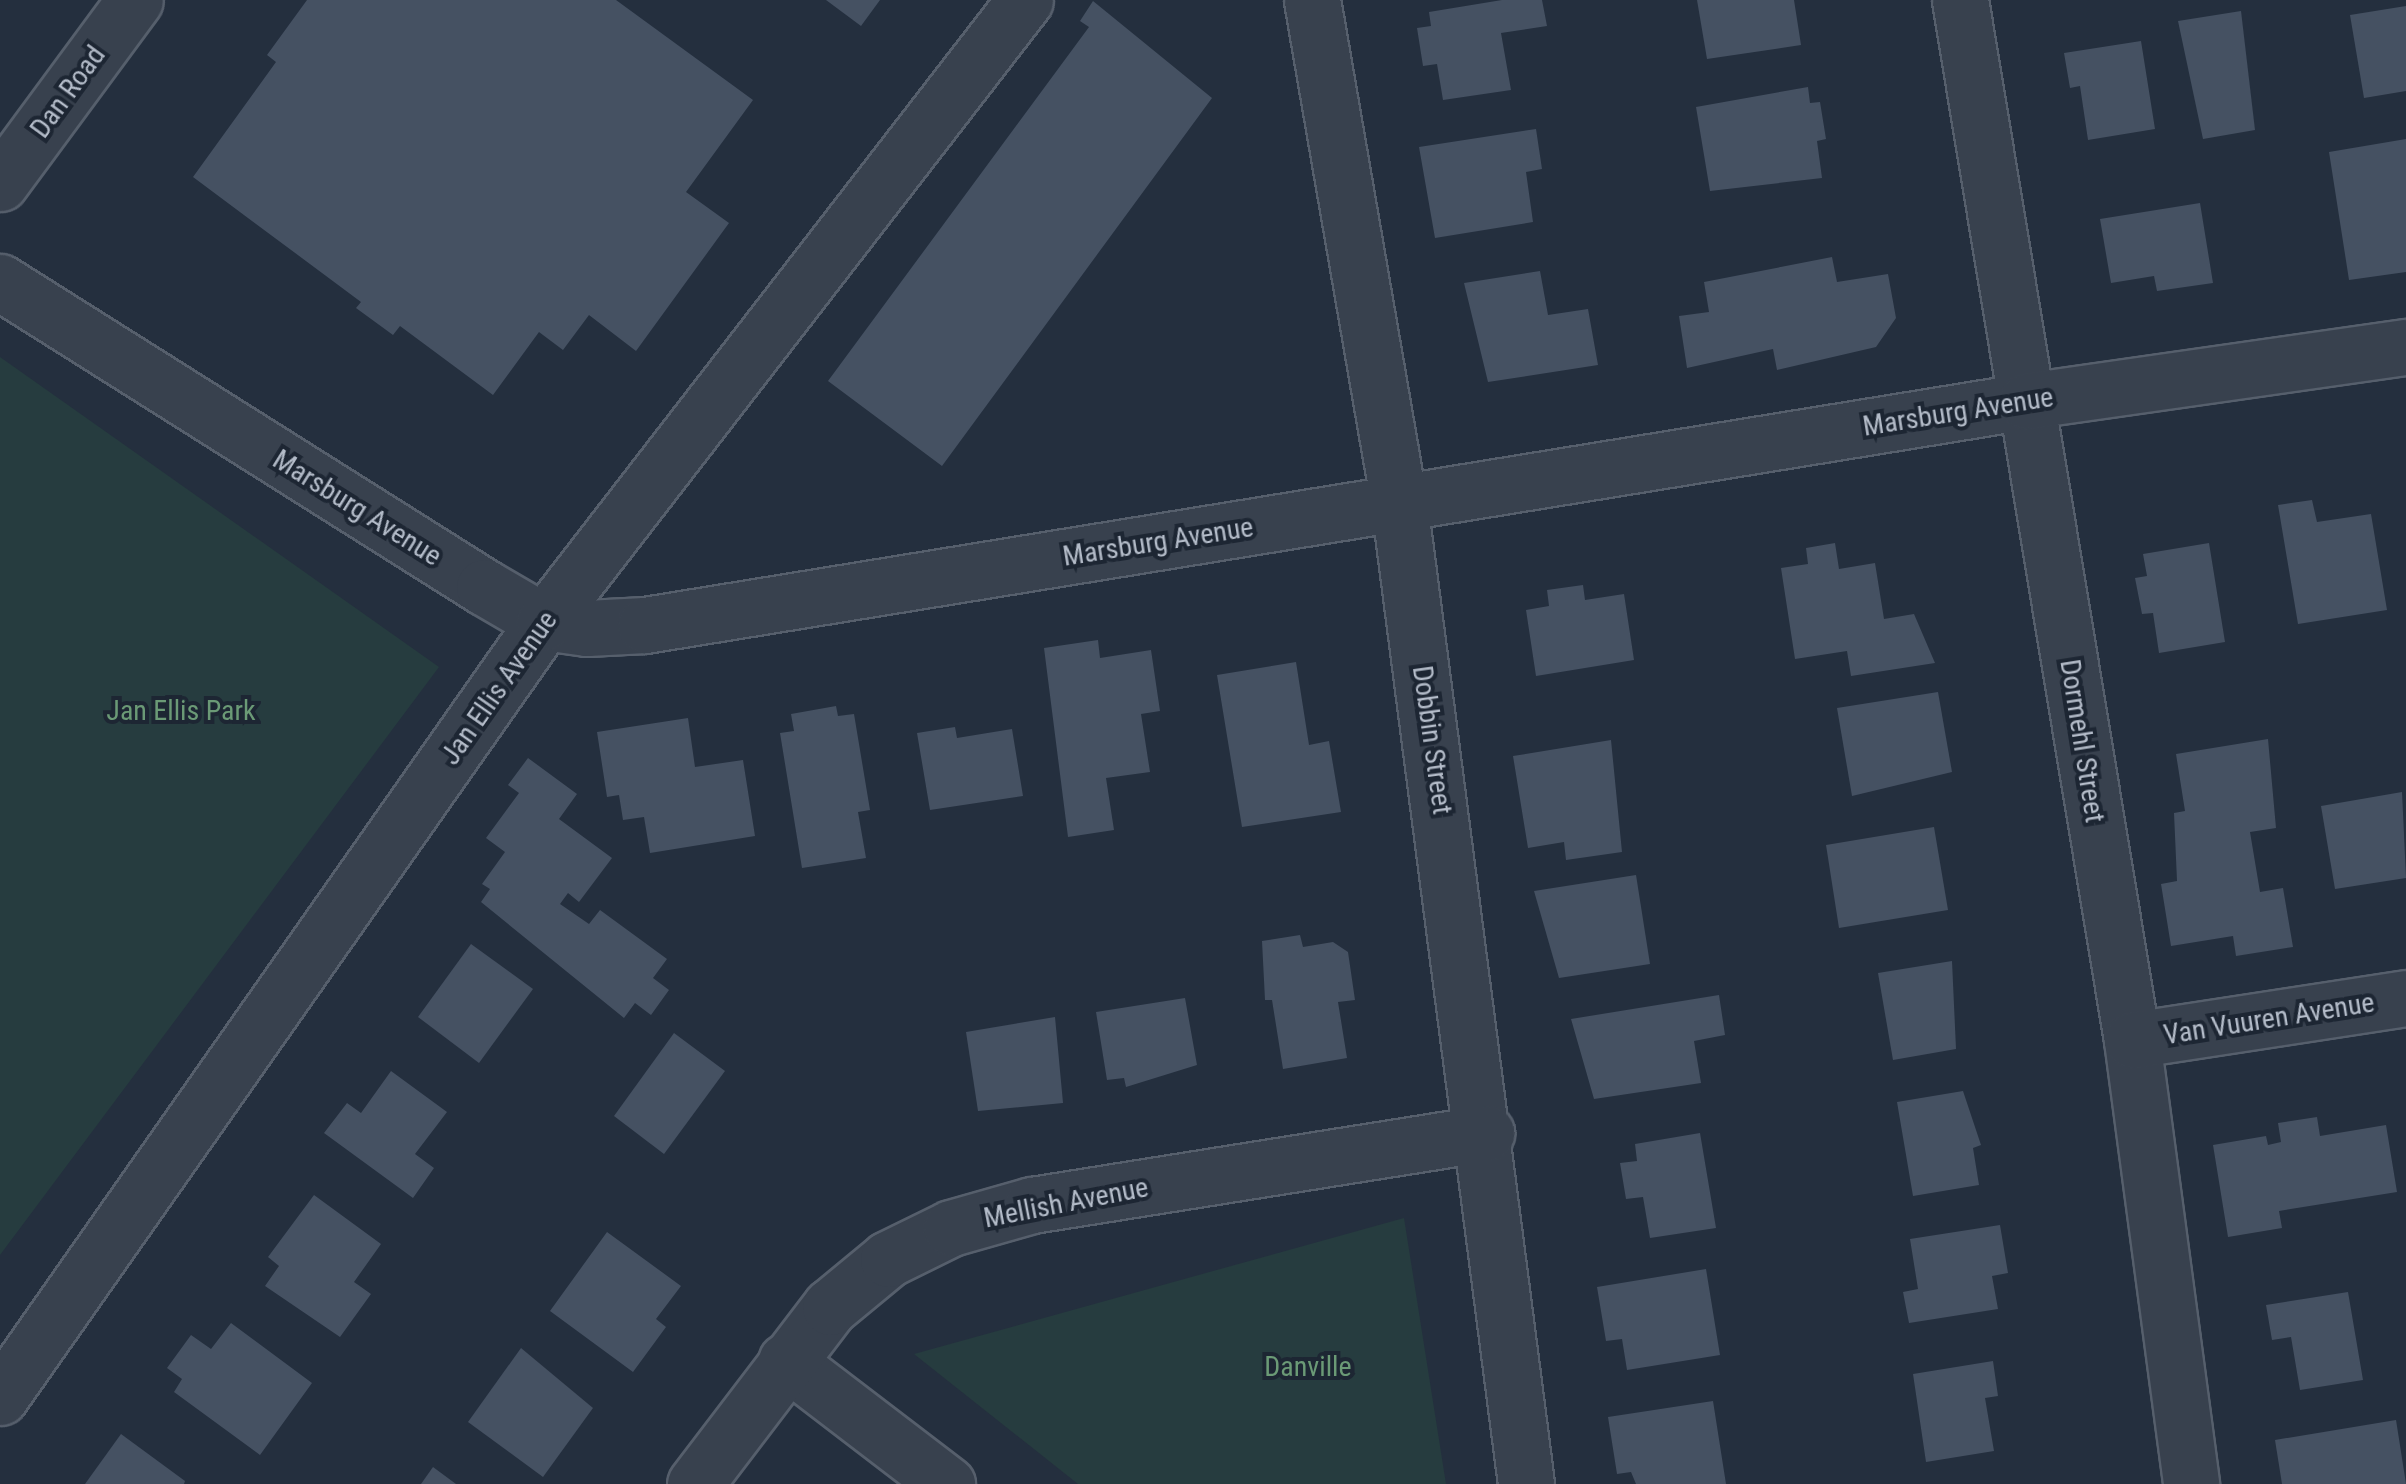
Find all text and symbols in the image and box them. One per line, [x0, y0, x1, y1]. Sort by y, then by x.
street label: Dan Road [23, 39, 113, 145]
street label: Marsburg Avenue [1860, 380, 2056, 444]
street label: Marsburg Avenue [267, 443, 447, 573]
street label: Marsburg Avenue [1060, 510, 1256, 574]
street label: Jan Ellis Avenue [434, 605, 564, 771]
street label: Dormehl Street [2053, 657, 2111, 825]
street label: Dobbin Street [1405, 664, 1459, 816]
park label: Jan Ellis Park [106, 694, 256, 728]
street label: Van Vuuren Avenue [2161, 986, 2377, 1052]
street label: Mellish Avenue [981, 1171, 1151, 1235]
park label: Danville [1264, 1350, 1352, 1384]

